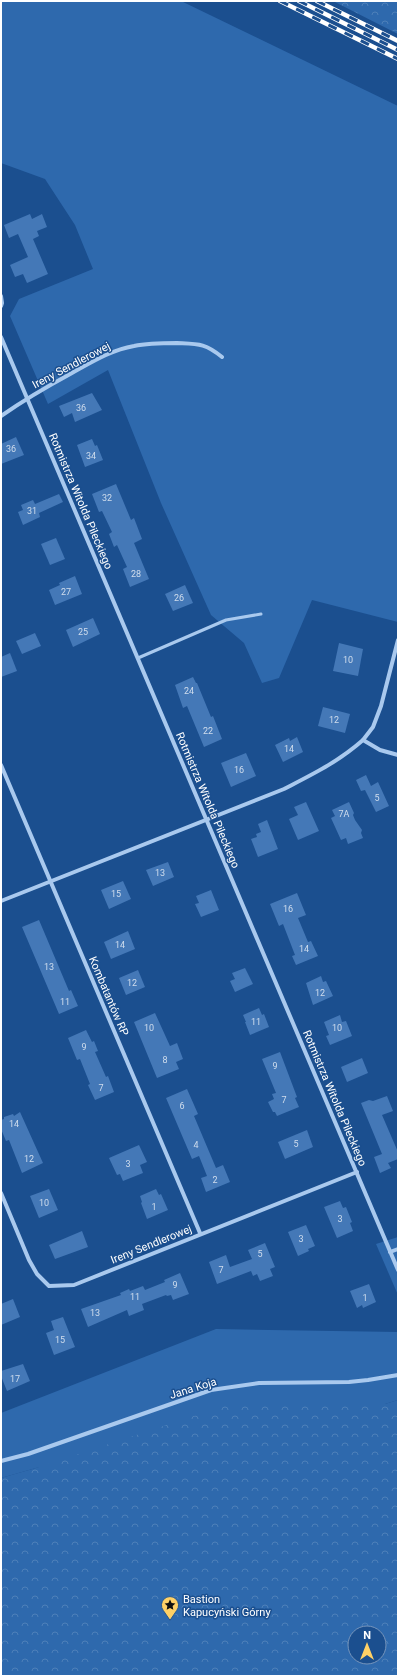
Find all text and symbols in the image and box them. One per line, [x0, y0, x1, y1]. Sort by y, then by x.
street label: Ireny Sendlerowej [30, 339, 112, 391]
house number: 36 [76, 403, 86, 413]
street label: Rotmistrza Witolda Pileckiego [46, 431, 115, 571]
house number: 36 [6, 444, 16, 454]
house number: 34 [86, 451, 96, 461]
house number: 32 [102, 493, 112, 503]
house number: 31 [27, 506, 37, 516]
house number: 28 [131, 569, 141, 579]
house number: 27 [61, 587, 71, 597]
house number: 26 [174, 593, 184, 603]
house number: 25 [78, 627, 88, 637]
house number: 10 [343, 655, 353, 665]
house number: 24 [184, 686, 194, 696]
house number: 12 [329, 715, 339, 725]
house number: 22 [203, 726, 213, 736]
street label: Rotmistrza Witolda Pileckiego [173, 730, 242, 870]
house number: 14 [284, 744, 294, 754]
house number: 16 [234, 765, 244, 775]
house number: 5 [374, 793, 380, 803]
house number: 7A [339, 809, 350, 819]
house number: 13 [155, 868, 165, 878]
house number: 15 [111, 889, 121, 899]
house number: 16 [283, 904, 293, 914]
house number: 14 [115, 940, 125, 950]
house number: 14 [299, 944, 309, 954]
street label: Kombatantów RP [86, 955, 131, 1038]
house number: 13 [44, 962, 54, 972]
house number: 12 [127, 978, 137, 988]
house number: 12 [315, 988, 325, 998]
house number: 11 [60, 997, 70, 1007]
house number: 11 [251, 1017, 261, 1027]
house number: 10 [144, 1023, 154, 1033]
house number: 10 [332, 1023, 342, 1033]
street label: Rotmistrza Witolda Pileckiego [300, 1028, 369, 1168]
house number: 9 [81, 1042, 87, 1052]
house number: 8 [162, 1055, 168, 1065]
house number: 9 [272, 1061, 278, 1071]
house number: 7 [98, 1083, 104, 1093]
house number: 7 [281, 1095, 287, 1105]
house number: 6 [179, 1101, 185, 1111]
house number: 14 [9, 1119, 19, 1129]
house number: 5 [293, 1139, 299, 1149]
house number: 4 [193, 1140, 199, 1150]
house number: 12 [24, 1154, 34, 1164]
house number: 3 [125, 1159, 131, 1169]
house number: 2 [212, 1175, 218, 1185]
house number: 10 [39, 1198, 49, 1208]
house number: 1 [151, 1202, 157, 1212]
house number: 3 [337, 1214, 343, 1224]
street label: Ireny Sendlerowej [109, 1222, 194, 1267]
house number: 3 [298, 1234, 304, 1244]
house number: 5 [257, 1249, 263, 1259]
house number: 7 [218, 1265, 224, 1275]
house number: 9 [172, 1280, 178, 1290]
house number: 11 [130, 1292, 140, 1302]
house number: 1 [362, 1293, 368, 1303]
house number: 13 [90, 1308, 100, 1318]
house number: 15 [55, 1335, 65, 1345]
house number: 17 [10, 1374, 20, 1384]
street label: Jana Koja [168, 1375, 218, 1402]
place label: Bastion Kapucyński Górny [183, 1593, 271, 1619]
place icon: Bastion Kapucyński Górny [160, 1595, 180, 1620]
north arrow [347, 1625, 387, 1665]
text: N [363, 1629, 371, 1642]

